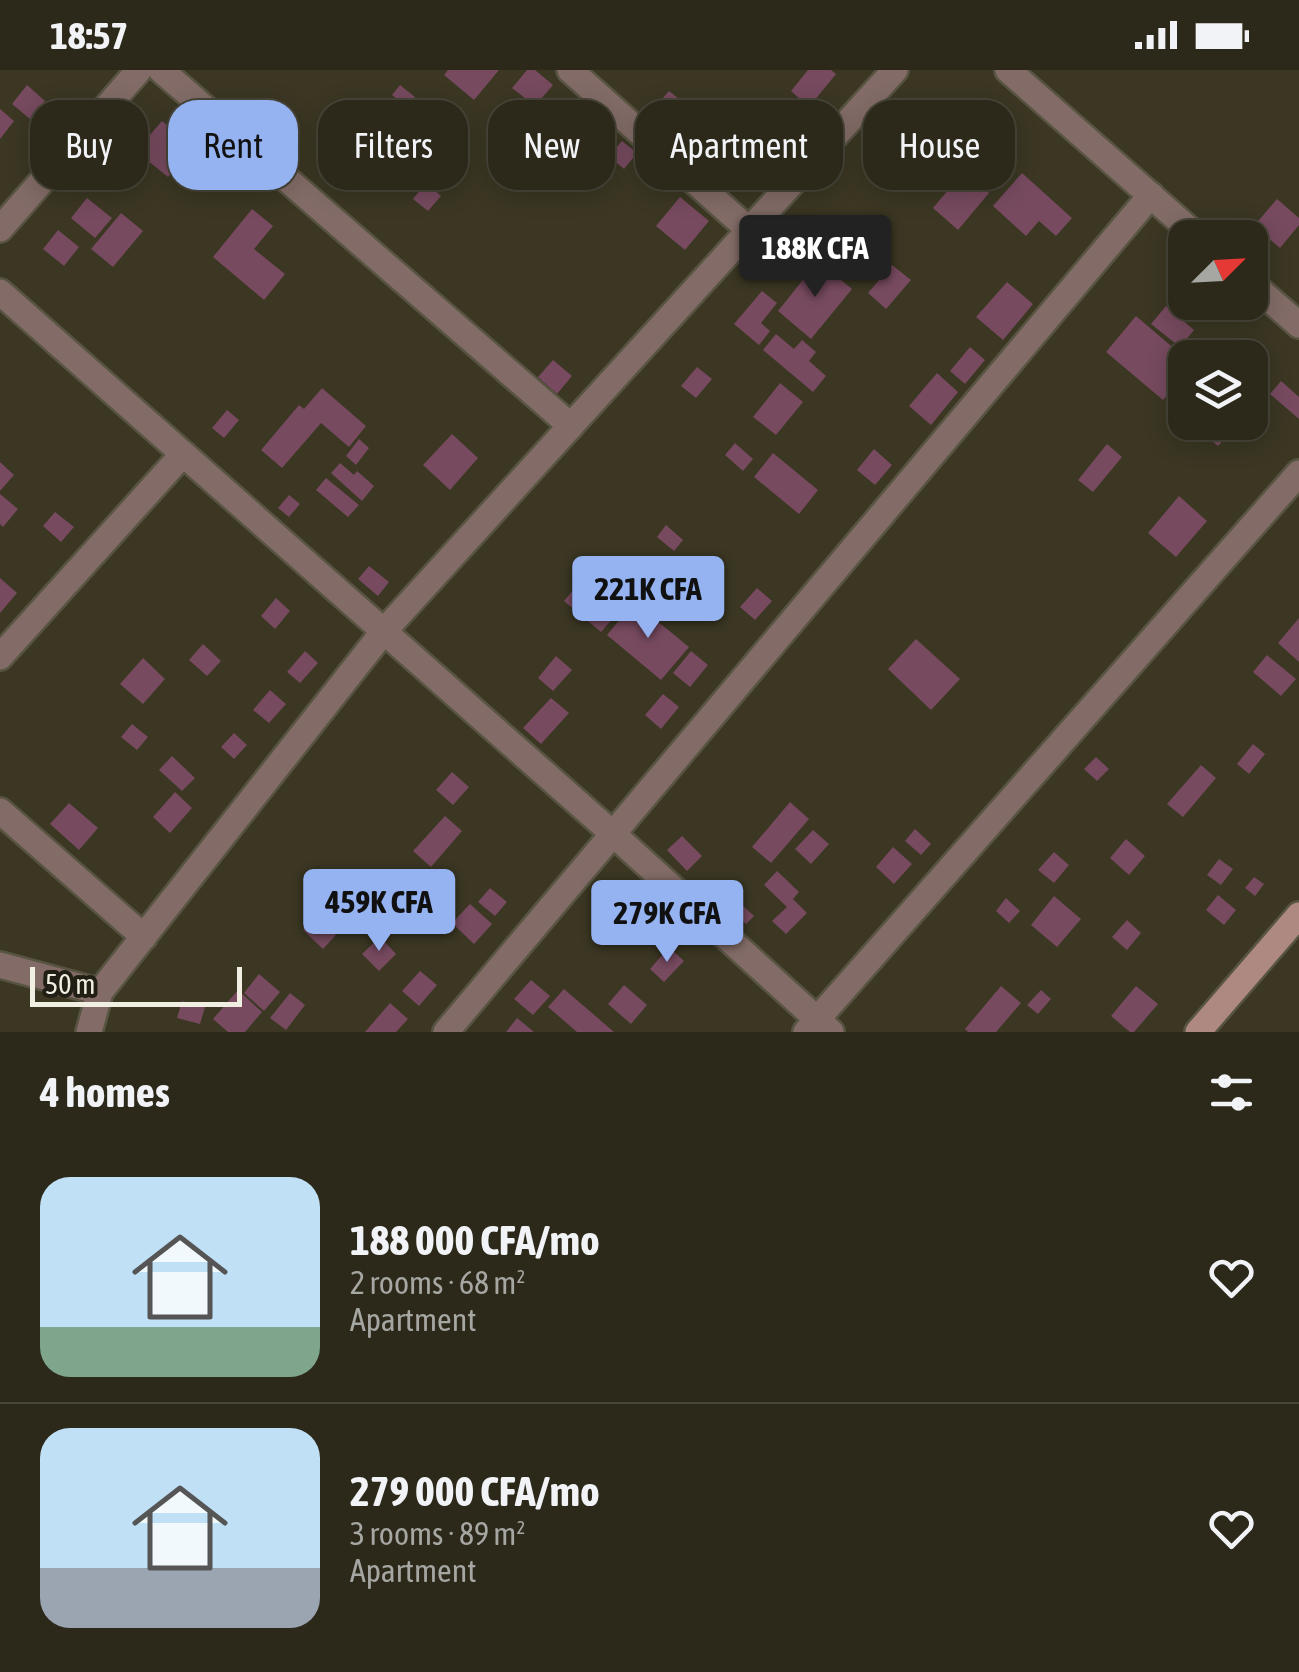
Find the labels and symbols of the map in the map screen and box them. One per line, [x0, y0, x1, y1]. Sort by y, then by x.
pin: 188K CFA [712, 215, 918, 300]
north arrow [1168, 220, 1268, 320]
pin: 221K CFA [545, 556, 751, 641]
pin: 459K CFA [276, 869, 482, 954]
pin: 279K CFA [564, 880, 770, 965]
scale bar [30, 962, 242, 1006]

